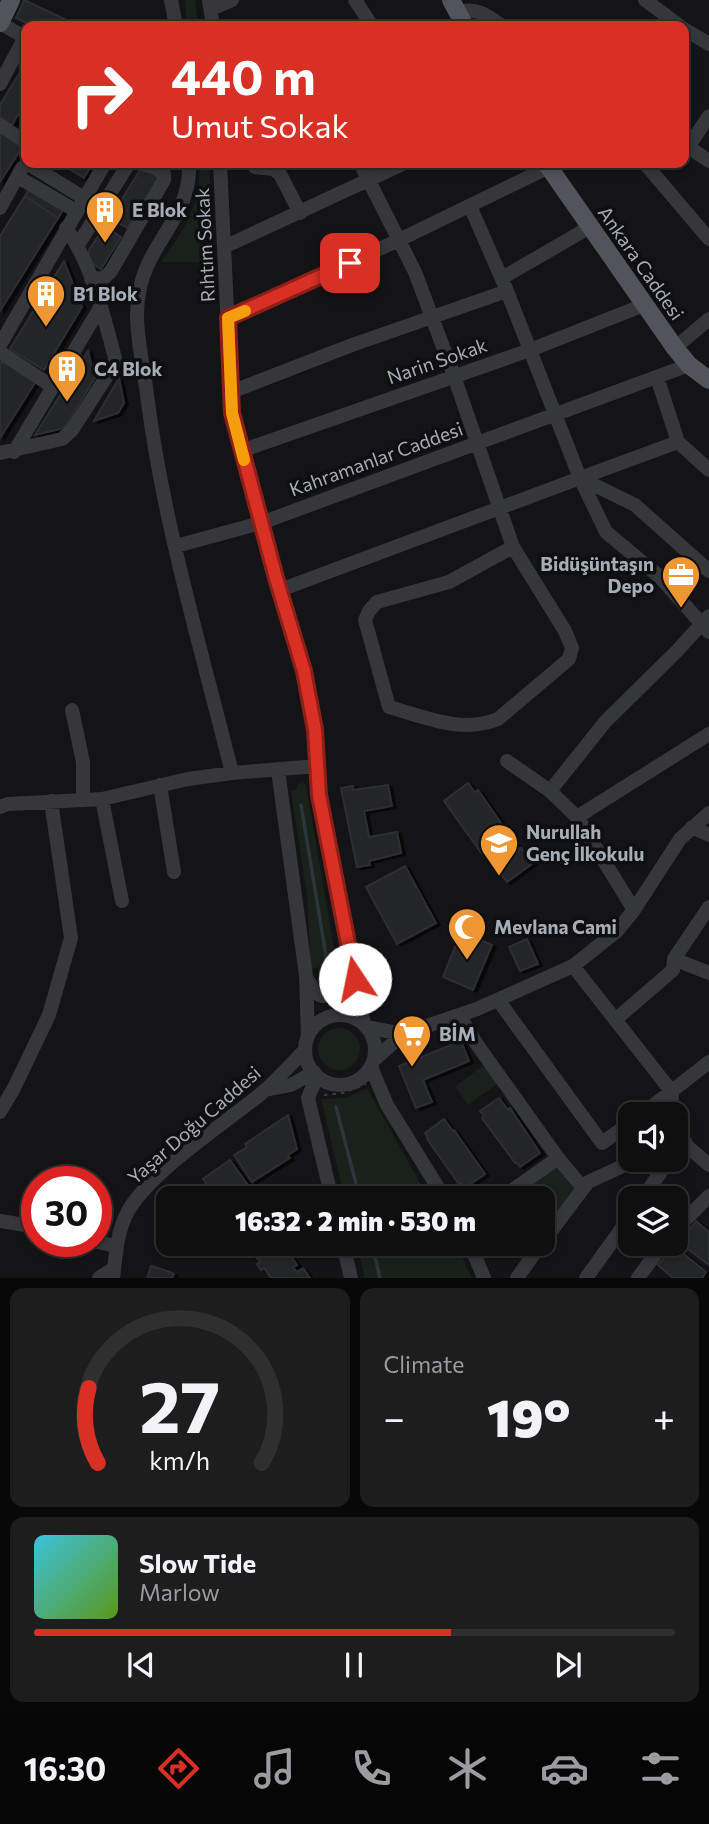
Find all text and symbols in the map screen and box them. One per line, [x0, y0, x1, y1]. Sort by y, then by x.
text: 440 m [171, 45, 316, 105]
icon: right [56, 49, 147, 140]
text: Umut Sokak [171, 105, 349, 145]
street label: Rıhtım Sokak [190, 187, 219, 303]
building icon: E Blok [84, 189, 126, 244]
place label: E Blok [132, 198, 187, 221]
street label: Ankara Caddesi [594, 201, 689, 324]
pin [320, 233, 380, 293]
icon: arrive [331, 244, 369, 282]
building icon: B1 Blok [25, 273, 67, 328]
place label: B1 Blok [73, 282, 138, 305]
street label: Narin Sokak [384, 333, 490, 388]
building icon: C4 Blok [46, 348, 88, 403]
place label: C4 Blok [94, 357, 162, 380]
street label: Kahramanlar Caddesi [286, 416, 466, 501]
place label: Bidüşüntaşın Depo [540, 552, 654, 597]
office icon: Bidüşüntaşın Depo [660, 554, 702, 609]
place label: Nurullah Genç İlkokulu [526, 820, 644, 865]
school or university icon: Nurullah Genç İlkokulu [478, 822, 520, 877]
mosque icon: Mevlana Cami [446, 906, 488, 961]
place label: Mevlana Cami [494, 915, 617, 938]
position arrow [318, 942, 392, 1016]
supermarket icon: BİM [391, 1013, 433, 1068]
place label: BİM [439, 1022, 476, 1045]
street label: Yaşar Doğu Caddesi [123, 1061, 265, 1189]
map controls [618, 1102, 688, 1256]
button: sound [618, 1102, 688, 1172]
speed limit sign: 30 [21, 1166, 112, 1257]
button: layers [618, 1186, 688, 1256]
text: 16:32 · 2 min · 530 m [235, 1205, 476, 1236]
text: Climate [384, 1350, 465, 1378]
text: 27 [139, 1360, 220, 1449]
text: 19° [487, 1384, 571, 1448]
text: − [384, 1393, 405, 1440]
text: + [653, 1393, 675, 1440]
text: km/h [149, 1445, 210, 1475]
text: Slow Tide [139, 1547, 256, 1578]
text: Marlow [139, 1578, 220, 1606]
icon: previous [122, 1646, 160, 1684]
icon: pause [335, 1646, 373, 1684]
icon: next [549, 1646, 587, 1684]
icon: directions [154, 1744, 203, 1793]
icon: music [250, 1744, 299, 1793]
icon: phone [347, 1744, 396, 1793]
icon: climate [443, 1744, 492, 1793]
icon: car [540, 1744, 589, 1793]
icon: filters [636, 1744, 685, 1793]
text: 16:30 [24, 1748, 106, 1788]

